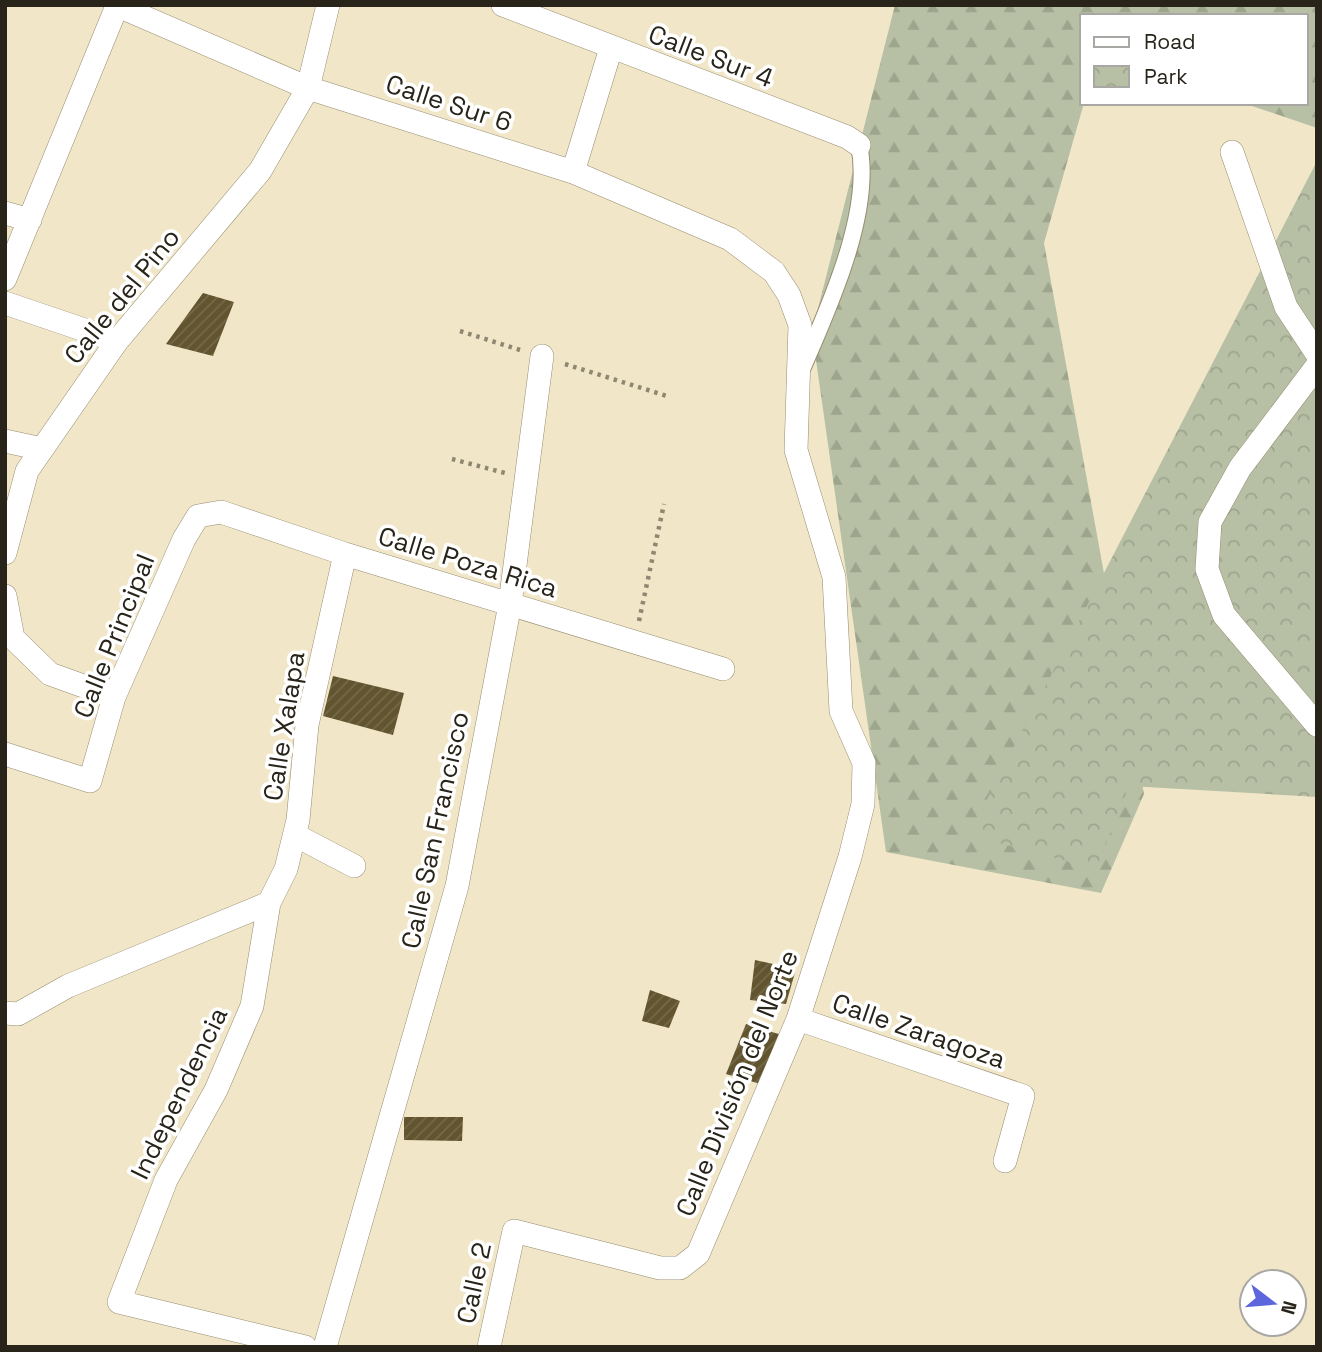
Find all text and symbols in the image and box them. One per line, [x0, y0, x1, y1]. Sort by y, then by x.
legend [1080, 14, 1308, 105]
street label: Calle Sur 4 [644, 17, 778, 95]
text: Road [1144, 28, 1196, 55]
text: Park [1144, 63, 1188, 90]
street label: Calle Sur 6 [382, 67, 516, 139]
street label: Calle del Pino [57, 221, 187, 371]
street label: Calle Poza Rica [374, 519, 562, 605]
street label: Calle Principal [66, 549, 162, 723]
street label: Calle Xalapa [255, 649, 313, 803]
street label: Calle San Francisco [393, 708, 477, 952]
street label: Calle División del Norte [668, 945, 806, 1221]
street label: Calle Zaragoza [828, 985, 1010, 1077]
street label: Independencia [123, 1001, 235, 1185]
street label: Calle 2 [449, 1239, 499, 1327]
north arrow [1238, 1268, 1308, 1338]
text: N [1275, 1298, 1303, 1317]

